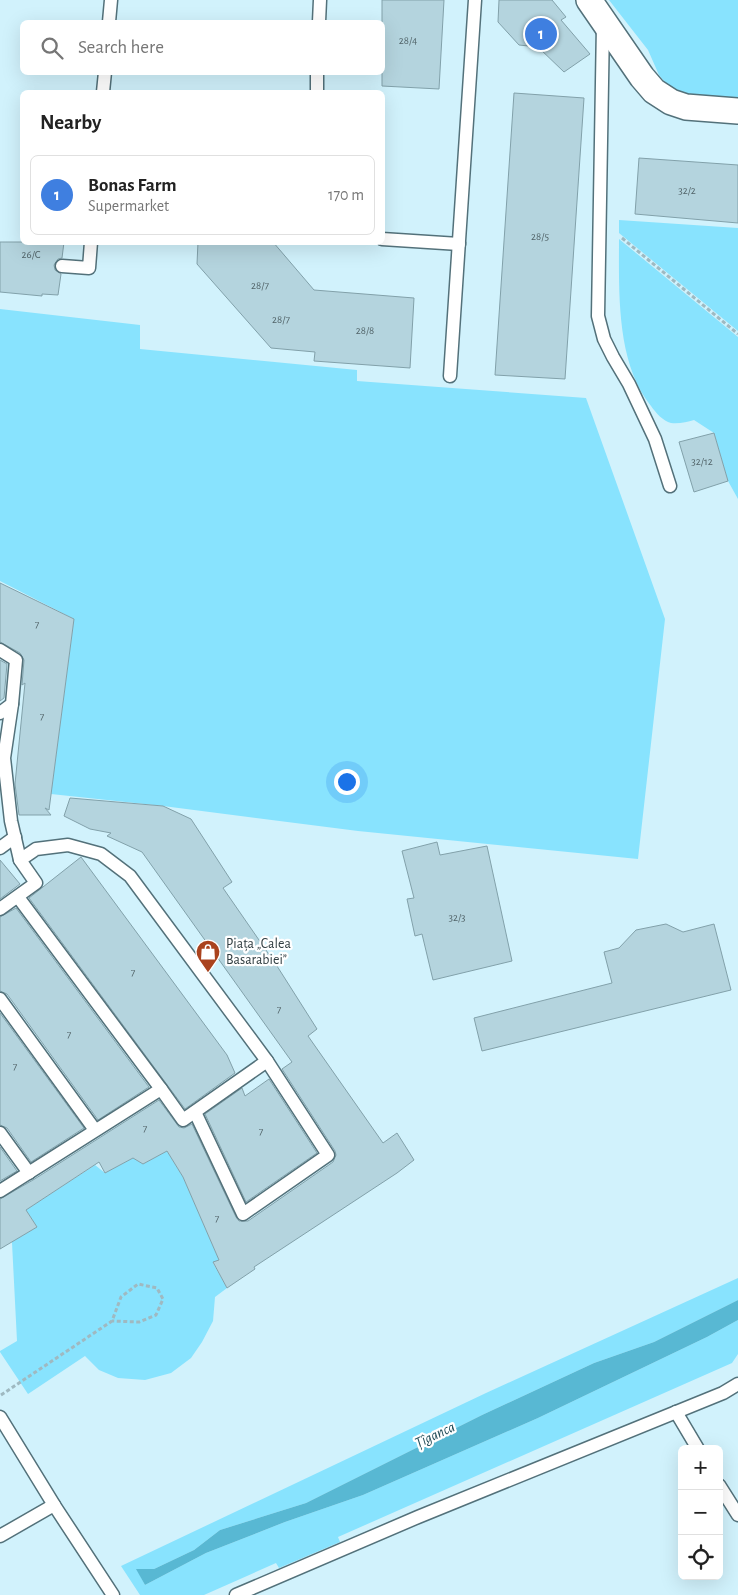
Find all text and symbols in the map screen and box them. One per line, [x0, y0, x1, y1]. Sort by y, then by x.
pin: 1 [525, 15, 557, 53]
search box [20, 20, 385, 75]
icon: search [38, 34, 66, 62]
house number: 28/4 [399, 35, 417, 46]
text: Search here [78, 38, 164, 57]
text: Nearby [40, 112, 101, 133]
text: Bonas Farm [88, 176, 177, 195]
house number: 32/2 [678, 185, 696, 196]
text: 1 [54, 187, 60, 203]
text: 170 m [328, 187, 364, 203]
text: Supermarket [88, 198, 169, 214]
house number: 28/5 [531, 231, 549, 242]
house number: 26/C [21, 249, 41, 260]
house number: 28/7 [251, 280, 269, 291]
house number: 28/7 [272, 314, 290, 325]
house number: 28/8 [356, 325, 374, 336]
house number: 32/12 [691, 456, 713, 467]
house number: 7 [35, 619, 40, 630]
house number: 7 [40, 711, 45, 722]
your location [334, 769, 360, 795]
house number: 32/3 [448, 912, 466, 923]
place label: Piața „Calea Basarabiei” [226, 937, 291, 967]
shop icon: Piața „Calea Basarabiei” [195, 939, 221, 973]
house number: 7 [131, 967, 136, 978]
house number: 7 [277, 1004, 282, 1015]
house number: 7 [67, 1029, 72, 1040]
house number: 7 [13, 1061, 18, 1072]
house number: 7 [143, 1123, 148, 1134]
house number: 7 [259, 1126, 264, 1137]
house number: 7 [215, 1213, 220, 1224]
water label: Țîganca [413, 1419, 458, 1452]
map controls [678, 1445, 723, 1580]
button: + [678, 1445, 723, 1490]
button: − [678, 1490, 723, 1535]
button: locate [678, 1535, 723, 1580]

